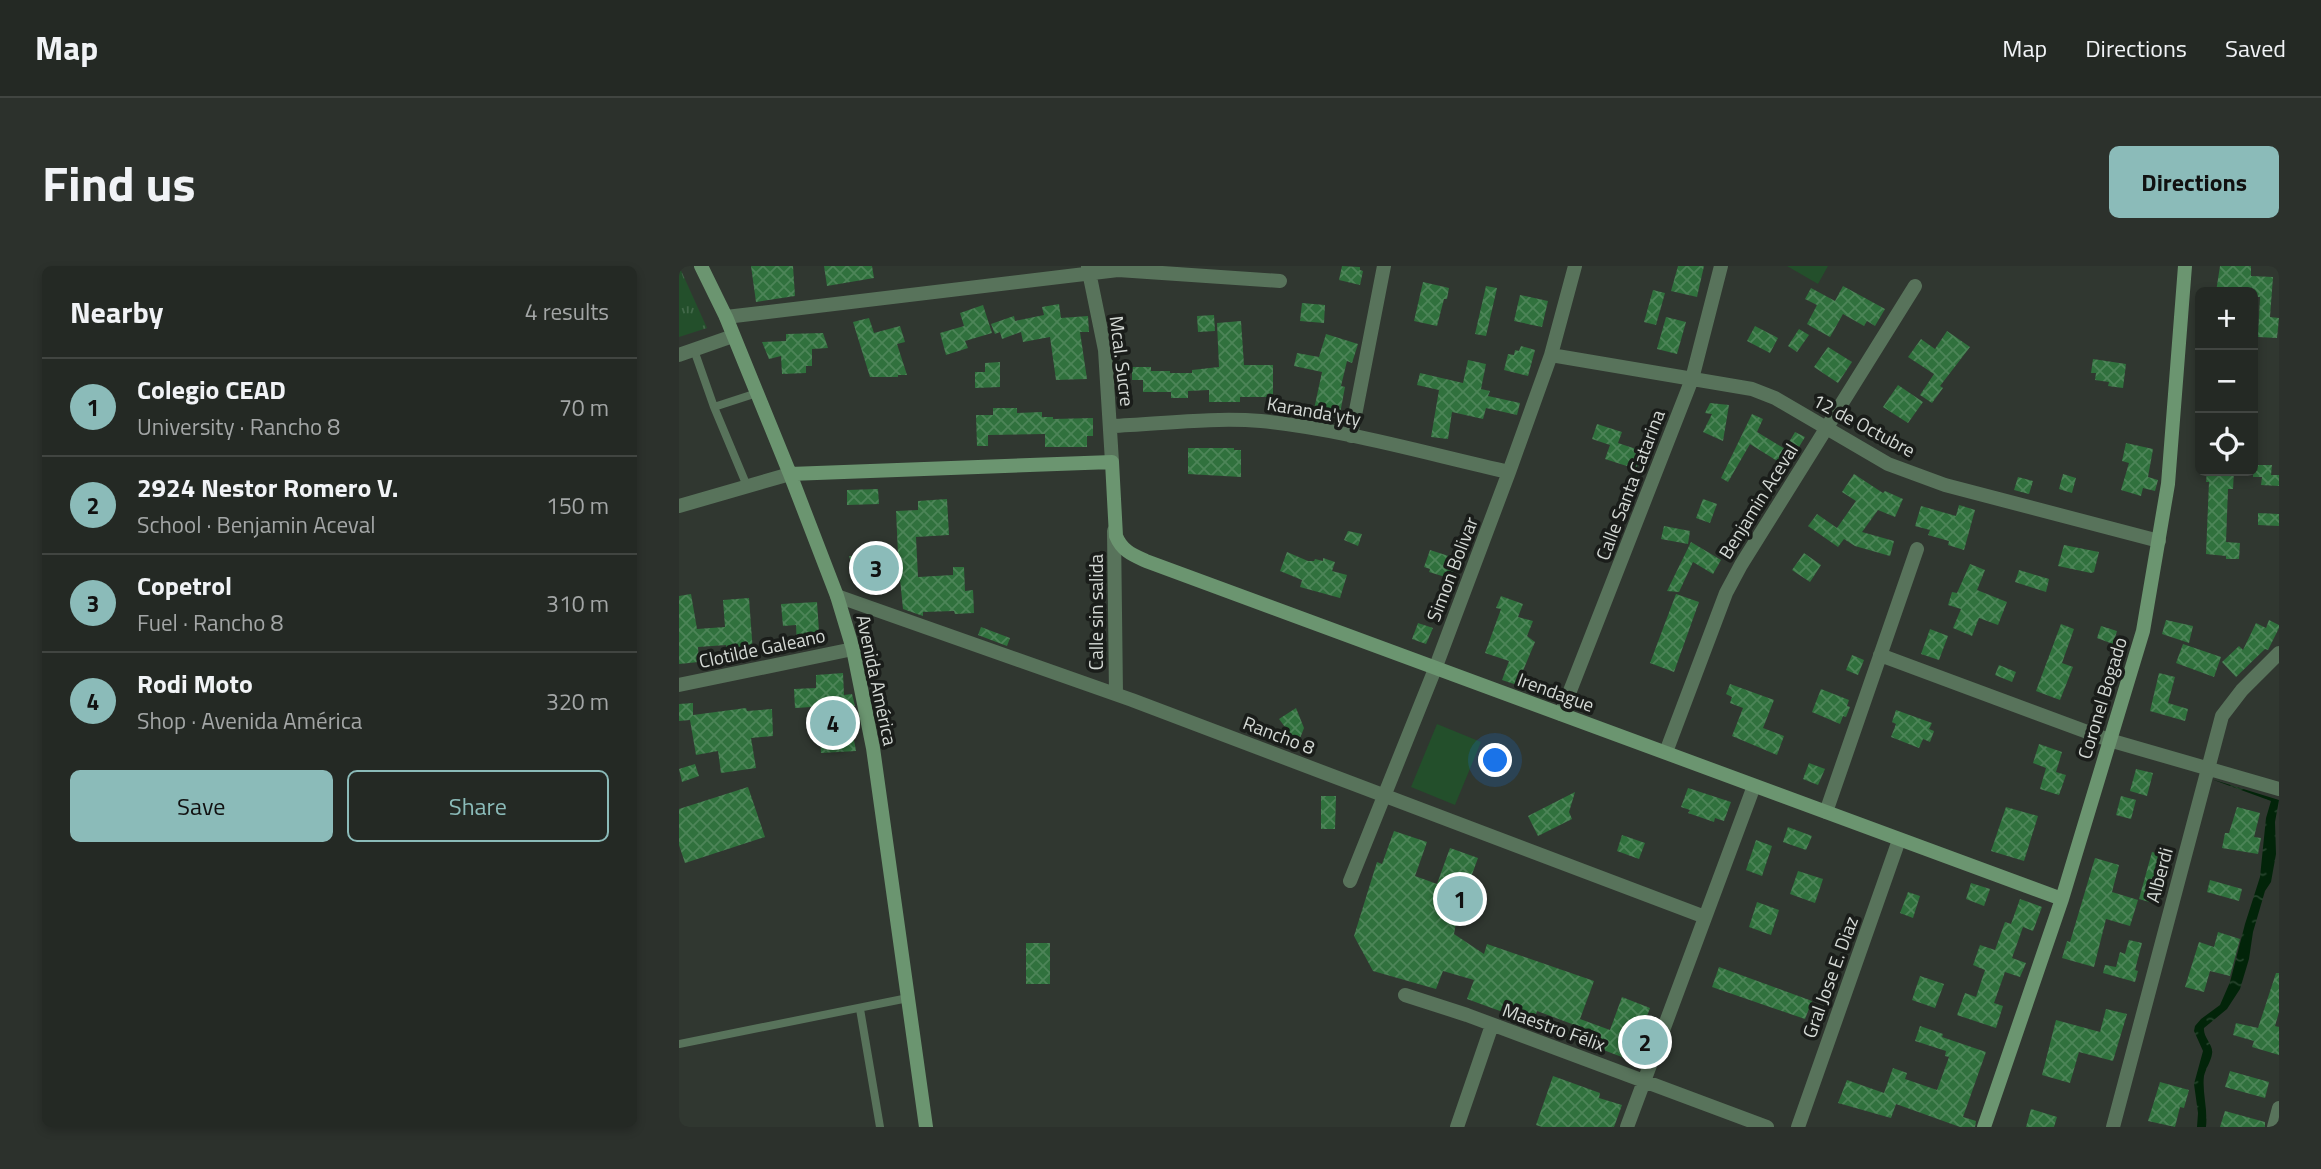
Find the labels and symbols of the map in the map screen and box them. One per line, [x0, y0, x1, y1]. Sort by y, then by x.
street label: Mcal. Sucre [1103, 314, 1142, 408]
street label: 12 de Octubre [1808, 385, 1921, 464]
street label: Karanda'yty [1265, 388, 1363, 433]
street label: Calle Santa Catarina [1587, 405, 1672, 564]
street label: Benjamin Aceval [1710, 437, 1805, 564]
street label: Simon Bolivar [1418, 512, 1485, 625]
pin: 3 [853, 542, 899, 594]
street label: Calle sin salida [1081, 553, 1110, 670]
street label: Avenida América [849, 612, 906, 748]
street label: Clotilde Galeano [696, 620, 828, 675]
street label: Coronel Bogado [2069, 633, 2134, 762]
street label: Irendague [1514, 664, 1599, 719]
pin: 4 [810, 697, 856, 749]
street label: Rancho 8 [1239, 708, 1320, 762]
your location [1478, 743, 1512, 777]
street label: Alberdi [2137, 844, 2180, 906]
pin: 1 [1437, 873, 1483, 925]
street label: Gral Jose E. Diaz [1794, 912, 1865, 1042]
street label: Maestro Félix [1499, 995, 1610, 1059]
pin: 2 [1622, 1016, 1668, 1068]

